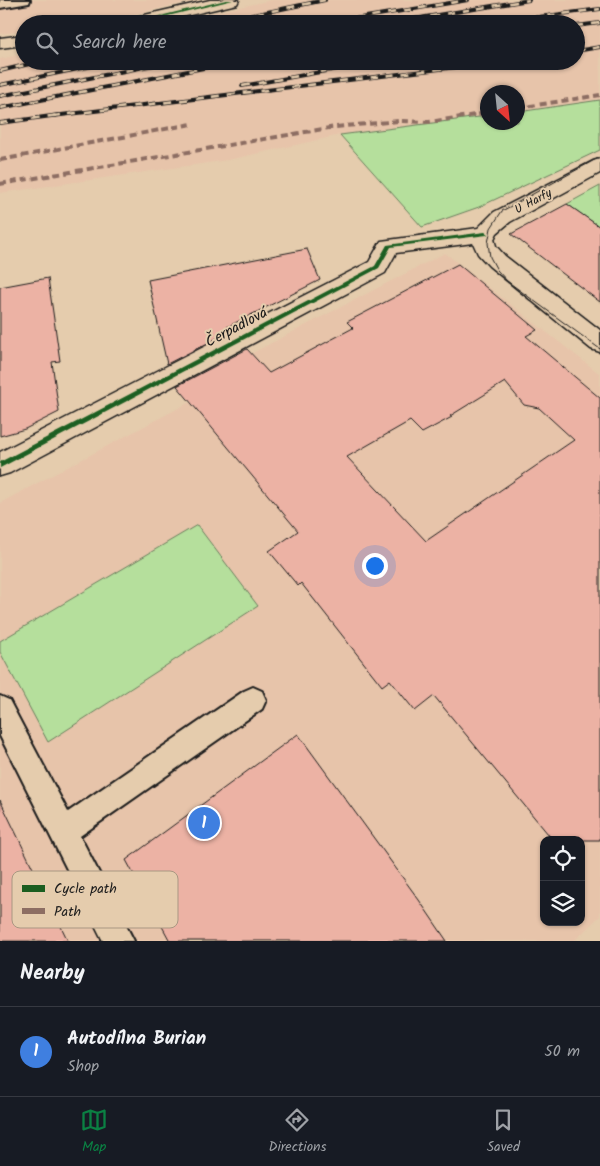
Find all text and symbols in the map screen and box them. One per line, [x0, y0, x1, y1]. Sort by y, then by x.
search box [15, 15, 585, 70]
text: Search here [73, 28, 167, 58]
icon: search [33, 29, 61, 57]
north arrow [480, 85, 525, 130]
street label: U Harfy [511, 184, 556, 219]
street label: Čerpadlová [201, 301, 274, 354]
your location [362, 553, 388, 579]
pin: 1 [188, 804, 220, 842]
map controls [540, 836, 585, 926]
button: locate [540, 836, 585, 881]
legend [12, 871, 178, 928]
text: Cycle path [54, 878, 117, 900]
button: layers [540, 881, 585, 926]
text: Path [54, 901, 81, 923]
text: Nearby [20, 957, 85, 990]
text: Autodílna Burian [67, 1024, 206, 1054]
text: 1 [34, 1039, 38, 1064]
text: 50 m [544, 1039, 580, 1064]
text: Shop [67, 1054, 99, 1079]
tab: Map [80, 1106, 108, 1158]
tab: Directions [268, 1106, 326, 1158]
tab: Saved [487, 1106, 520, 1158]

